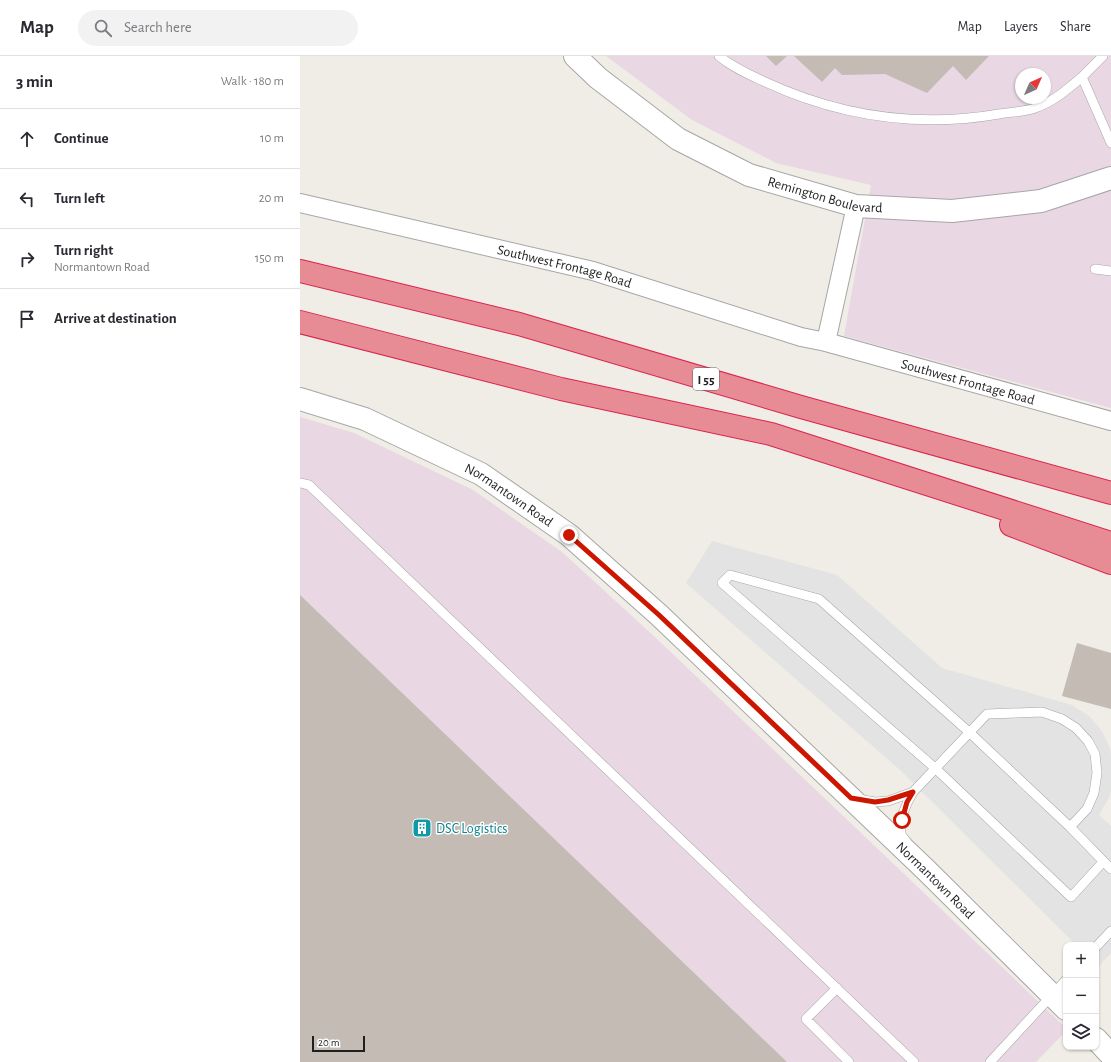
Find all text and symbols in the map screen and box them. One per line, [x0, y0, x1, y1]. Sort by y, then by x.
search box [78, 10, 358, 46]
icon: search [92, 17, 114, 39]
text: Map [20, 18, 54, 37]
text: Search here [124, 20, 192, 35]
text: Map [957, 20, 982, 34]
text: Layers [1004, 20, 1038, 34]
text: Share [1060, 20, 1091, 34]
north arrow [1015, 68, 1051, 104]
text: 3 min [16, 73, 53, 90]
text: Walk · 180 m [221, 75, 284, 88]
icon: ahead [16, 128, 38, 150]
text: Continue [54, 131, 109, 146]
text: 10 m [260, 132, 284, 145]
street label: Remington Boulevard [766, 175, 883, 215]
icon: left [16, 188, 38, 210]
text: Turn left [54, 191, 105, 206]
text: 20 m [259, 192, 284, 205]
text: Turn right [54, 243, 113, 258]
street label: Southwest Frontage Road [496, 243, 633, 291]
icon: right [16, 248, 38, 270]
text: 150 m [255, 252, 284, 265]
text: Normantown Road [54, 261, 150, 274]
icon: arrive [16, 308, 38, 330]
text: Arrive at destination [54, 311, 177, 326]
street label: Southwest Frontage Road [900, 357, 1036, 408]
road number: I 55 [693, 368, 719, 390]
street label: Normantown Road [462, 461, 555, 530]
route end [560, 526, 578, 544]
route start [893, 811, 911, 829]
building icon: DSC Logistics [411, 817, 433, 839]
place label: DSC Logistics [436, 822, 508, 836]
street label: Normantown Road [893, 840, 977, 922]
map controls [1063, 942, 1099, 1050]
button: + [1063, 942, 1099, 978]
button: − [1063, 978, 1099, 1014]
button: layers [1063, 1014, 1099, 1050]
scale bar [312, 1034, 365, 1053]
text: 20 m [318, 1037, 339, 1048]

